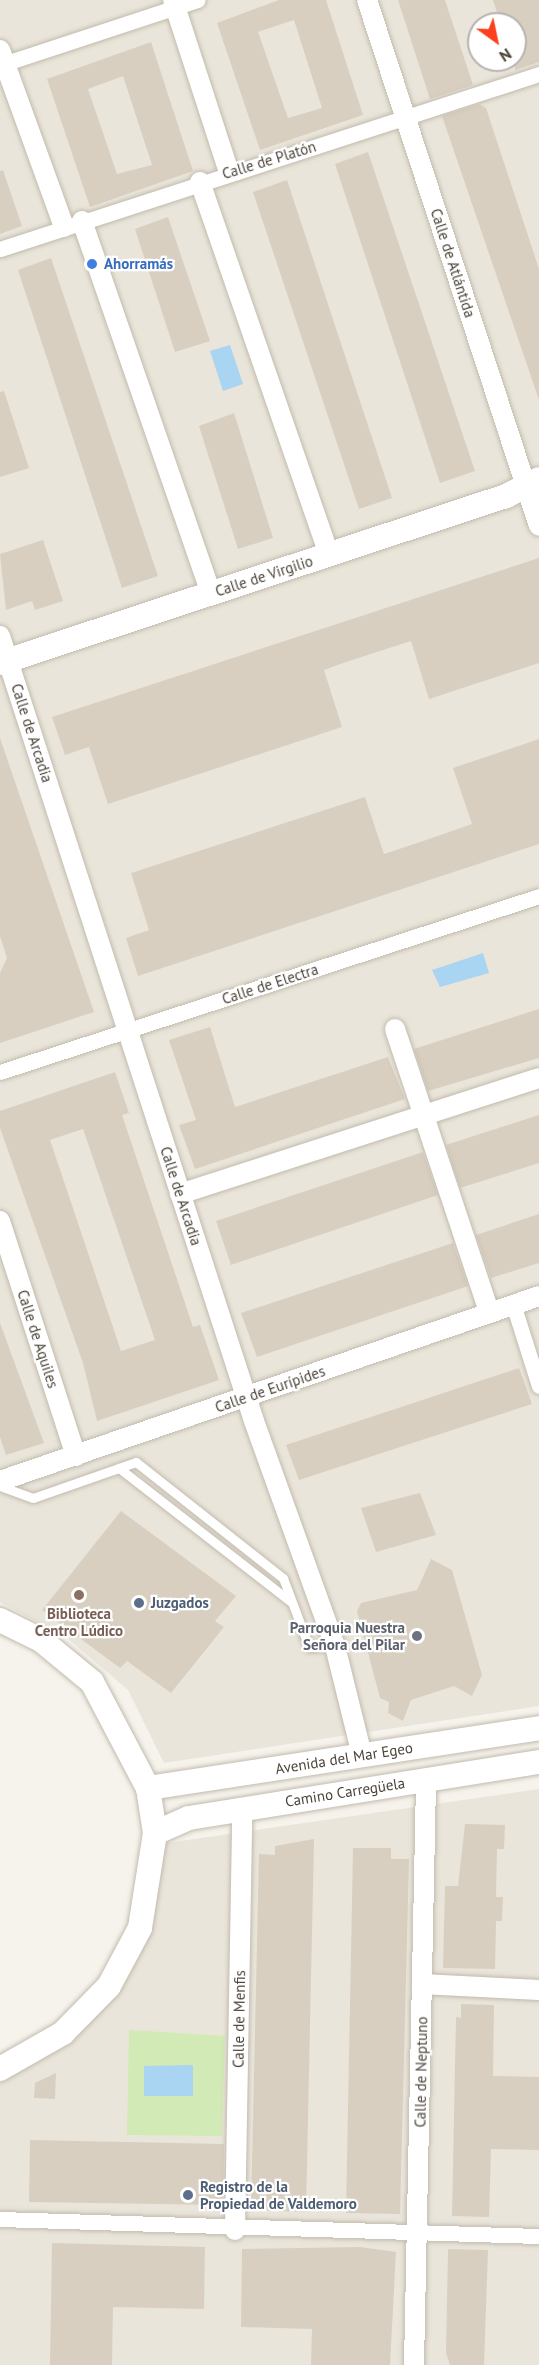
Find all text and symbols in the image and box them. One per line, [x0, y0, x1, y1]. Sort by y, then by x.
north arrow [467, 12, 527, 72]
text: N [496, 44, 516, 67]
street label: Calle de Platón [220, 137, 318, 183]
street label: Calle de Atlántida [427, 206, 479, 320]
place label: Ahorramás [104, 255, 173, 273]
marker: Ahorramás [85, 257, 99, 271]
street label: Calle de Virgilio [213, 552, 315, 600]
street label: Calle de Arcadia [7, 681, 57, 785]
street label: Calle de Electra [220, 960, 320, 1008]
street label: Calle de Arcadia [156, 1144, 206, 1248]
street label: Calle de Aquiles [14, 1287, 62, 1391]
street label: Calle de Eurípides [213, 1362, 327, 1416]
marker: Biblioteca Centro Lúdico [72, 1588, 86, 1602]
place label: Juzgados [151, 1594, 209, 1612]
marker: Juzgados [132, 1596, 146, 1610]
place label: Biblioteca Centro Lúdico [35, 1604, 123, 1639]
place label: Parroquia Nuestra Señora del Pilar [290, 1618, 405, 1653]
marker: Parroquia Nuestra Señora del Pilar [410, 1629, 424, 1643]
street label: Avenida del Mar Egeo [274, 1738, 414, 1778]
street label: Camino Carregüela [284, 1774, 406, 1810]
street label: Calle de Menfis [229, 1970, 249, 2068]
street label: Calle de Neptuno [411, 2016, 431, 2128]
place label: Registro de la Propiedad de Valdemoro [200, 2177, 357, 2212]
marker: Registro de la Propiedad de Valdemoro [181, 2188, 195, 2202]

